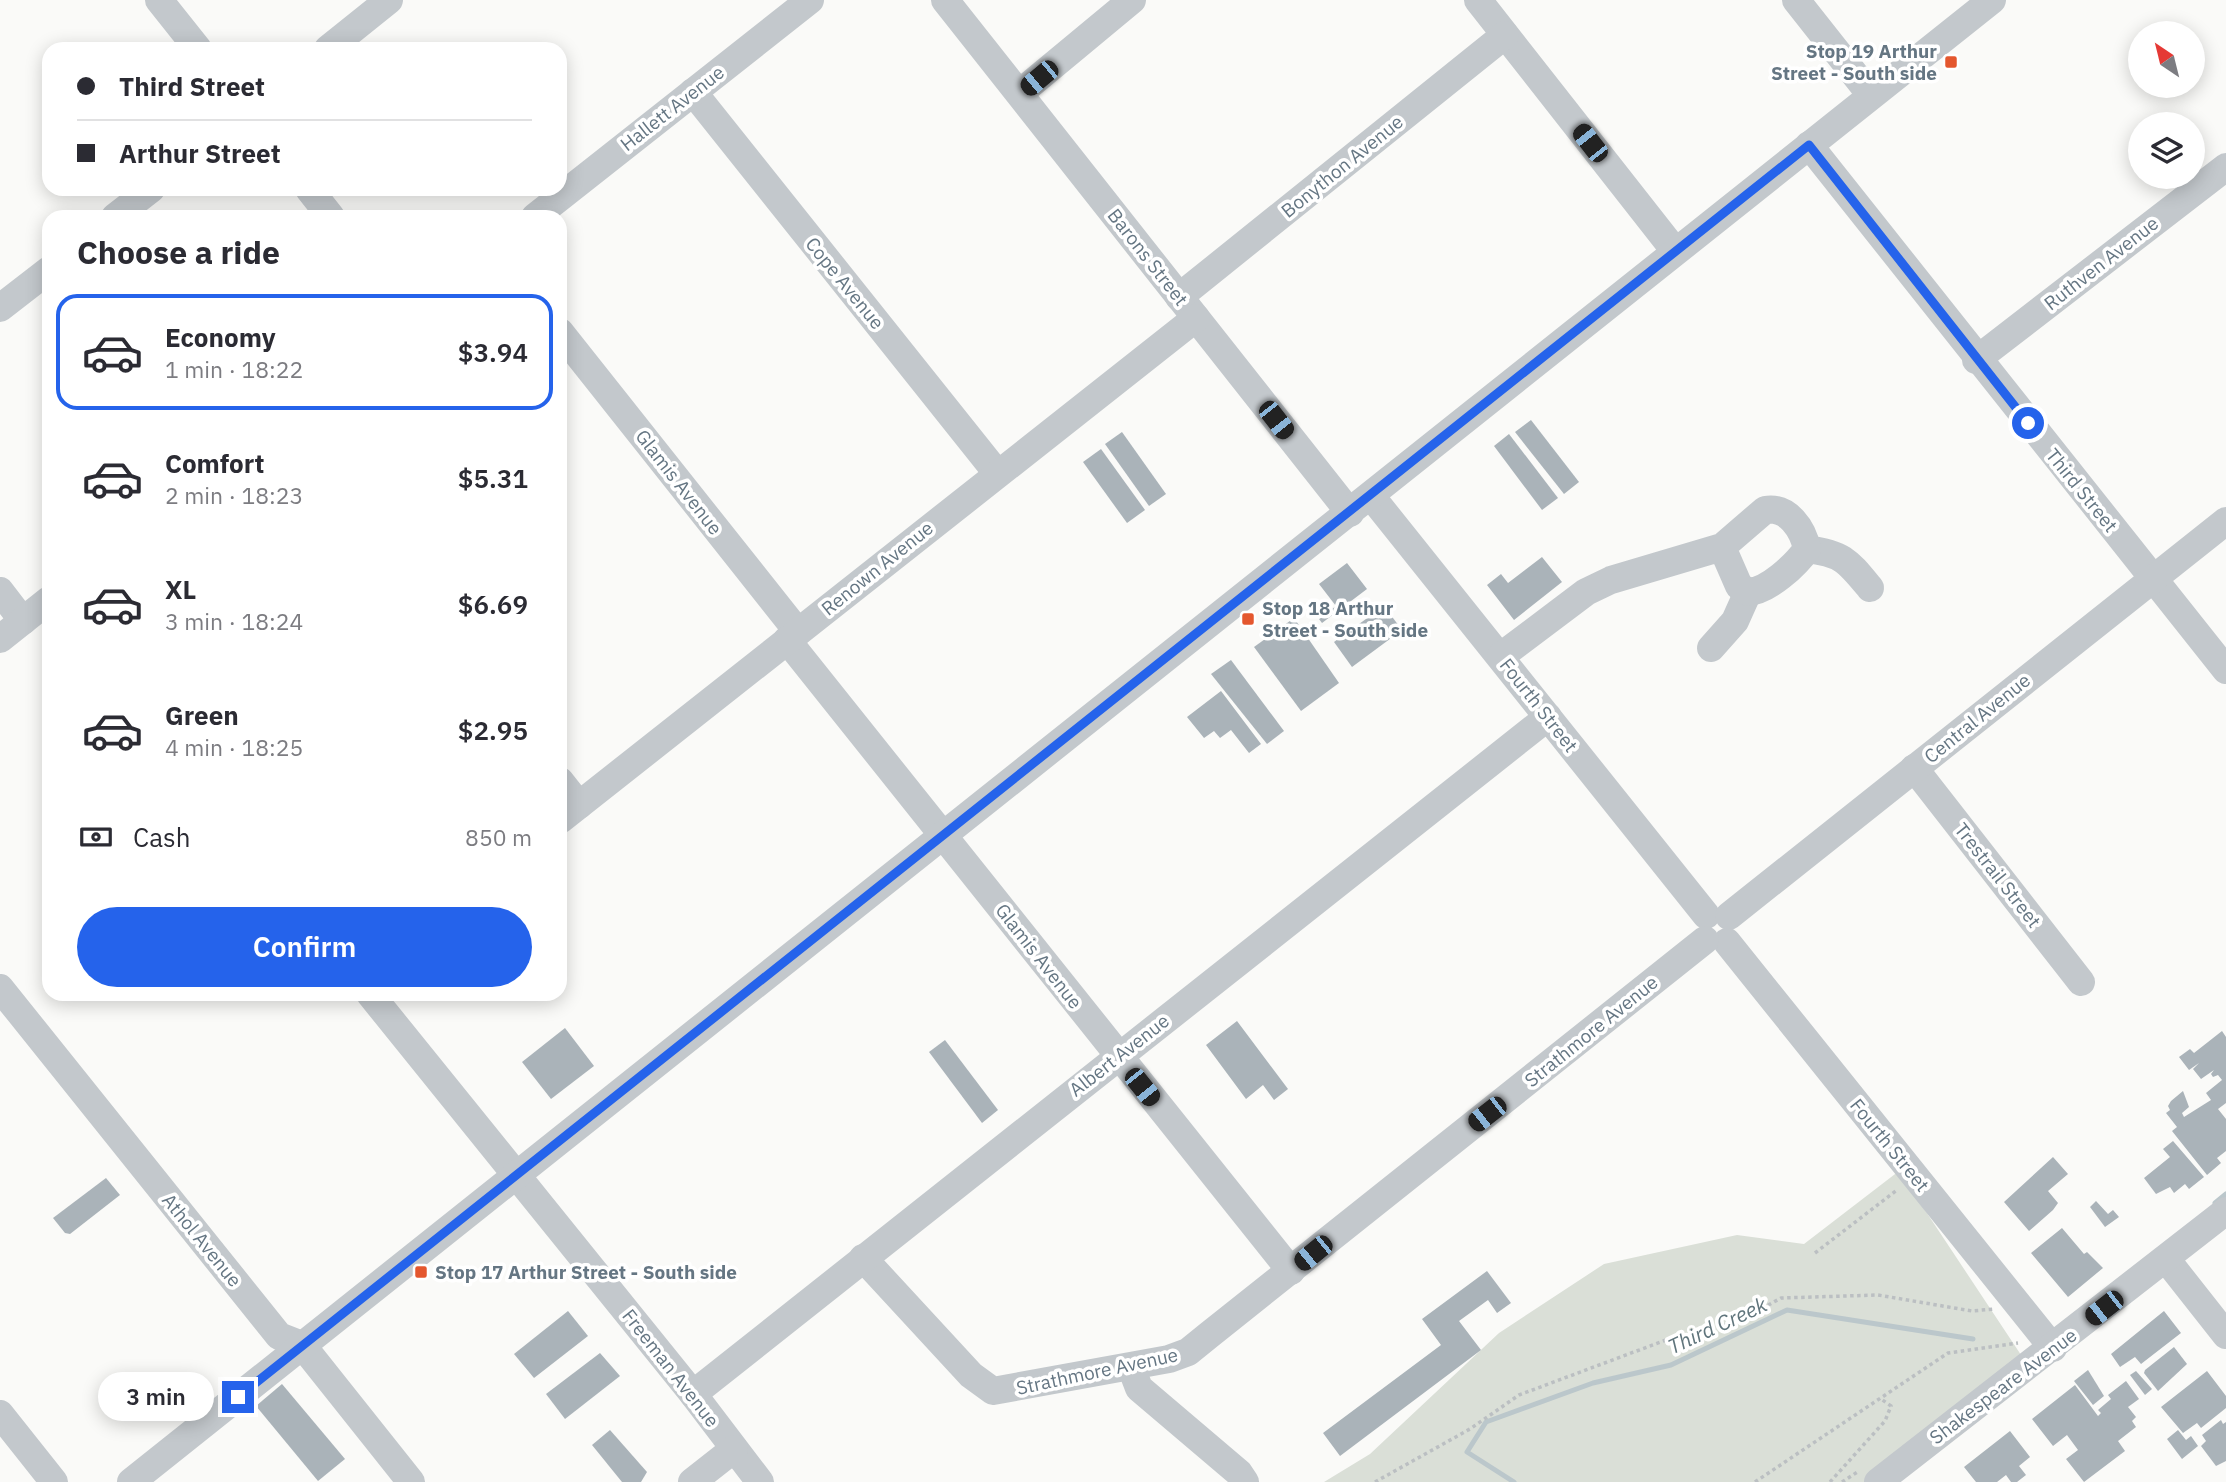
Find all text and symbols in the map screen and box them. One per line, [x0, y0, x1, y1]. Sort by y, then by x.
north arrow [2128, 21, 2205, 98]
map controls [2128, 21, 2205, 189]
place label: Stop 19 Arthur Street - South side [1771, 39, 1937, 85]
marker: Stop 19 Arthur Street - South side [1943, 54, 1959, 70]
car [1017, 56, 1062, 100]
street label: Hallett Avenue [615, 60, 729, 156]
text: Third Street [119, 69, 265, 103]
street label: Bonython Avenue [1276, 109, 1408, 223]
button: layers [2128, 112, 2205, 189]
car [1569, 120, 1612, 166]
text: Arthur Street [119, 136, 281, 170]
street label: Barons Street [1103, 204, 1193, 310]
street label: Ruthven Avenue [2039, 211, 2163, 315]
text: Choose a ride [77, 231, 280, 273]
street label: Cope Avenue [800, 232, 890, 334]
text: Economy [165, 320, 276, 354]
icon: car [81, 321, 144, 384]
text: $3.94 [458, 335, 528, 369]
text: 1 min · 18:22 [165, 354, 303, 384]
car [1255, 397, 1298, 443]
route start [2012, 407, 2044, 439]
street label: Glamis Avenue [630, 425, 728, 539]
street label: Third Street [2041, 443, 2123, 537]
text: Comfort [165, 446, 264, 480]
icon: car [81, 447, 144, 510]
text: $5.31 [458, 461, 528, 495]
text: 2 min · 18:23 [165, 480, 303, 510]
street label: Renown Avenue [816, 516, 938, 620]
text: XL [165, 572, 196, 606]
icon: car [81, 573, 144, 636]
text: $6.69 [458, 587, 528, 621]
place label: Stop 18 Arthur Street - South side [1262, 596, 1428, 642]
text: 3 min · 18:24 [165, 606, 303, 636]
marker: Stop 18 Arthur Street - South side [1240, 611, 1256, 627]
street label: Fourth Street [1495, 653, 1583, 757]
street label: Central Avenue [1919, 668, 2035, 768]
text: Green [165, 698, 239, 732]
icon: car [81, 699, 144, 762]
text: $2.95 [458, 713, 528, 747]
text: 4 min · 18:25 [165, 732, 303, 762]
icon: cash [77, 818, 115, 856]
street label: Trestrail Street [1950, 818, 2046, 932]
text: Cash [133, 820, 190, 854]
text: 850 m [465, 822, 532, 852]
street label: Glamis Avenue [990, 899, 1088, 1013]
button: Confirm [77, 907, 532, 987]
street label: Strathmore Avenue [1519, 970, 1663, 1092]
street label: Albert Avenue [1064, 1008, 1174, 1102]
car [1121, 1064, 1164, 1110]
car [1464, 1093, 1511, 1135]
street label: Fourth Street [1845, 1094, 1935, 1196]
street label: Athol Avenue [157, 1188, 247, 1292]
car [1291, 1232, 1336, 1274]
place label: Stop 17 Arthur Street - South side [435, 1260, 737, 1284]
marker: Stop 17 Arthur Street - South side [413, 1264, 429, 1280]
car [2081, 1287, 2128, 1329]
water label: Third Creek [1663, 1289, 1772, 1360]
street label: Freeman Avenue [617, 1304, 725, 1432]
street label: Shakespeare Avenue [1925, 1323, 2081, 1449]
street label: Strathmore Avenue [1014, 1342, 1180, 1400]
callout: 3 min [98, 1372, 214, 1422]
text: 3 min [126, 1381, 186, 1411]
route end [222, 1381, 254, 1413]

